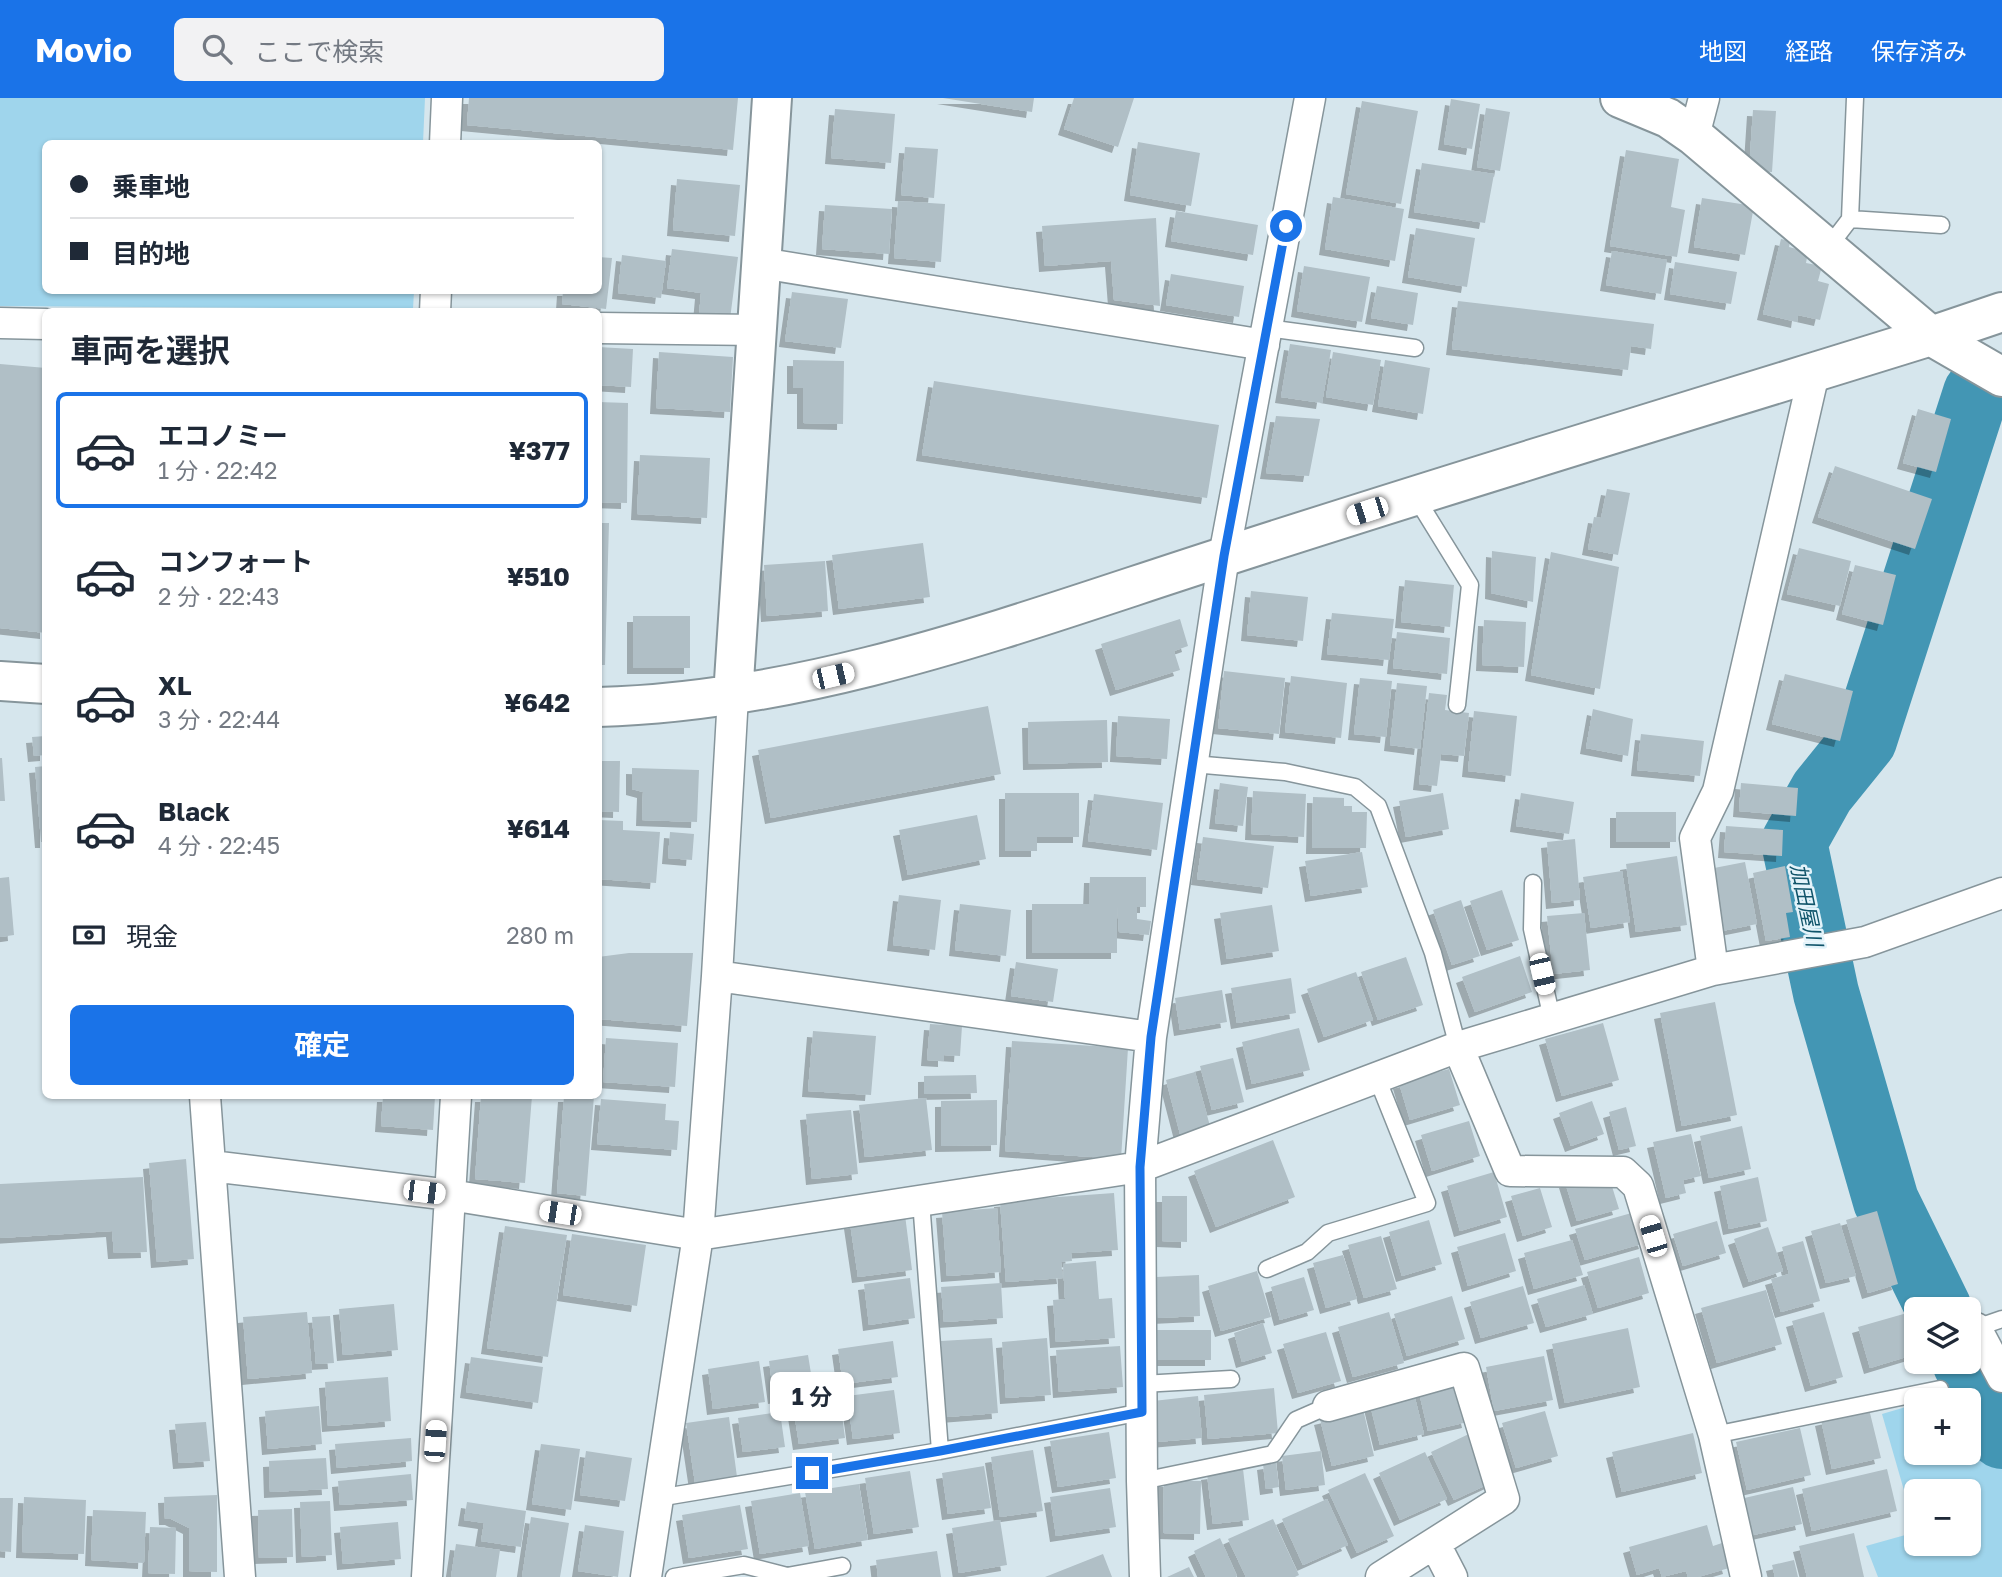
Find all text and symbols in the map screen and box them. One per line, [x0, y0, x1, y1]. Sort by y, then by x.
search box [174, 18, 664, 81]
text: Movio [35, 30, 132, 69]
icon: search [198, 30, 236, 68]
text: ここで検索 [254, 36, 384, 67]
text: 地図 [1699, 36, 1747, 65]
text: 経路 [1785, 36, 1833, 65]
text: 保存済み [1871, 36, 1967, 65]
text: 乗車地 [112, 171, 190, 202]
route start [1270, 210, 1302, 242]
text: 目的地 [112, 238, 190, 269]
text: 車両を選択 [70, 331, 230, 369]
icon: car [74, 419, 137, 482]
text: エコノミー [158, 420, 288, 451]
text: ¥377 [509, 435, 570, 466]
text: 1 分 · 22:42 [158, 456, 277, 484]
car [1344, 495, 1391, 527]
icon: car [74, 545, 137, 608]
text: コンフォート [158, 546, 313, 577]
text: ¥510 [507, 561, 570, 592]
text: 2 分 · 22:43 [158, 582, 280, 610]
car [811, 661, 856, 691]
text: XL [158, 670, 192, 701]
icon: car [74, 671, 137, 734]
text: ¥642 [504, 687, 570, 718]
text: 3 分 · 22:44 [158, 705, 280, 733]
text: Black [158, 796, 230, 827]
icon: car [74, 797, 137, 860]
text: ¥614 [507, 813, 570, 844]
text: 4 分 · 22:45 [158, 831, 280, 859]
water label: 加田屋川 [1786, 861, 1829, 951]
icon: cash [70, 916, 108, 954]
text: 現金 [126, 921, 178, 952]
text: 280 m [506, 921, 574, 949]
car [1528, 951, 1557, 997]
button: 確定 [70, 1005, 574, 1085]
car [402, 1179, 447, 1205]
car [538, 1199, 583, 1227]
car [1637, 1213, 1670, 1259]
map controls [1904, 1297, 1981, 1556]
button: layers [1904, 1297, 1981, 1374]
callout: 1 分 [770, 1372, 854, 1420]
text: 1 分 [792, 1382, 832, 1410]
button: + [1904, 1388, 1981, 1465]
car [424, 1419, 447, 1463]
route end [796, 1457, 828, 1489]
button: − [1904, 1479, 1981, 1556]

